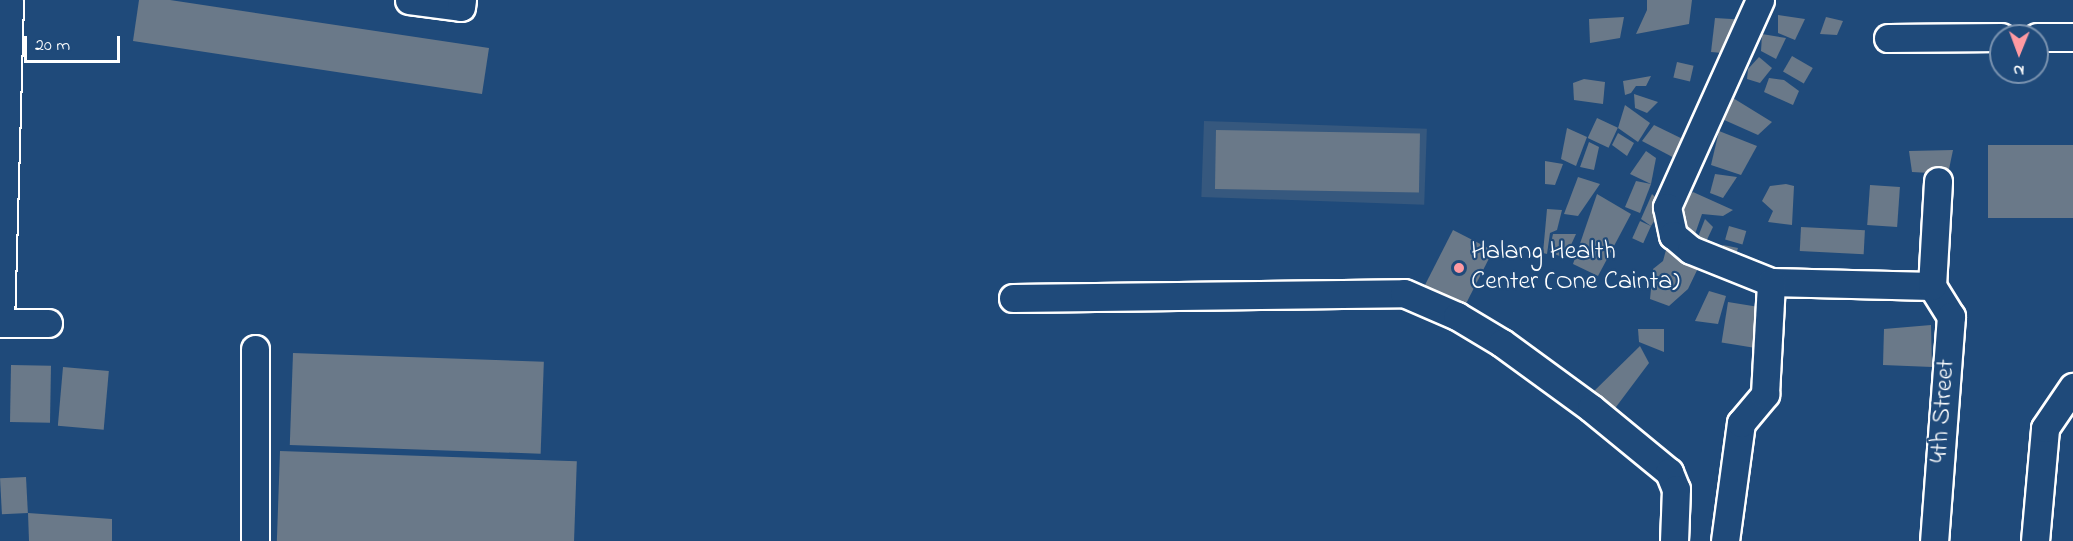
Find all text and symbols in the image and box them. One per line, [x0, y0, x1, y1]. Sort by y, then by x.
scale bar [27, 24, 123, 62]
north arrow [1989, 24, 2049, 84]
text: 20 m [35, 33, 70, 59]
text: N [2013, 58, 2024, 82]
place label: Halang Health Center (One Cainta) [1471, 237, 1680, 298]
marker: Halang Health Center (One Cainta) [1452, 261, 1466, 275]
street label: 4th Street [1925, 358, 1963, 464]

